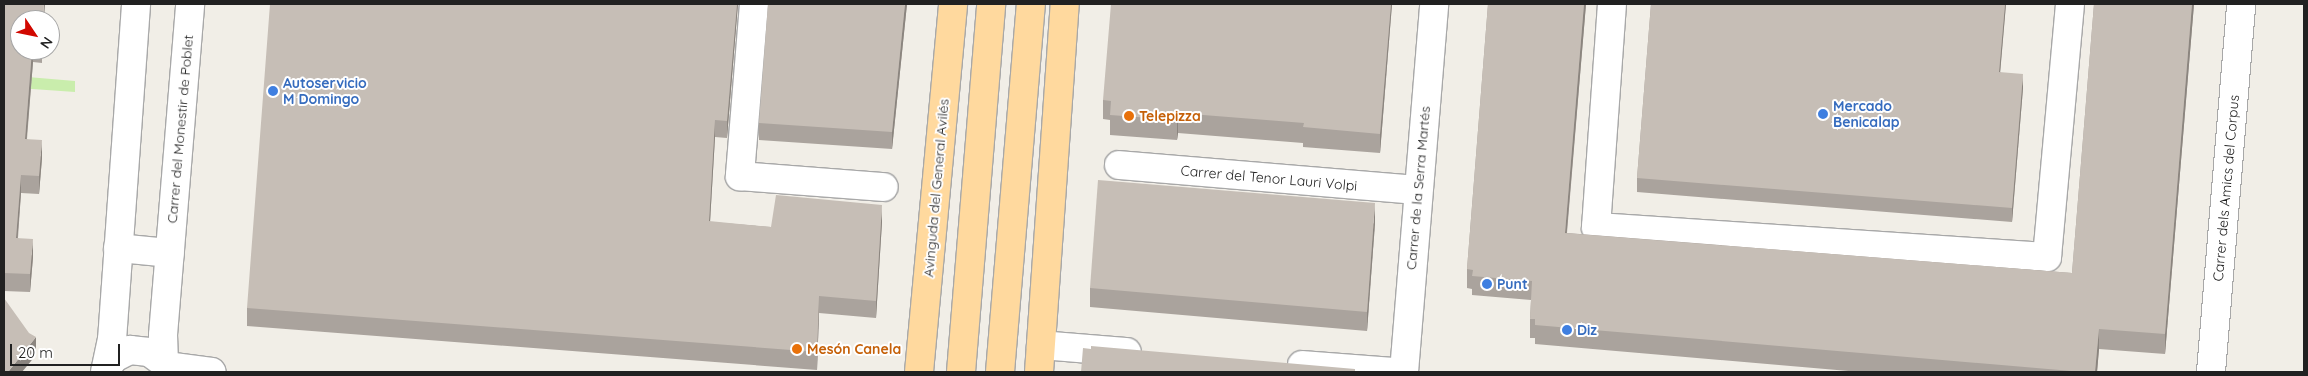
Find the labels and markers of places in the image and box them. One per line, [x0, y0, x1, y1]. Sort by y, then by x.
place label: Autoservicio M Domingo [283, 75, 367, 108]
marker: Autoservicio M Domingo [267, 85, 279, 97]
place label: Mercado Benicalap [1833, 98, 1899, 130]
place label: Telepizza [1139, 108, 1201, 124]
marker: Mercado Benicalap [1817, 108, 1829, 120]
marker: Telepizza [1123, 110, 1135, 122]
place label: Punt [1497, 276, 1528, 292]
marker: Punt [1481, 278, 1493, 290]
place label: Diz [1577, 322, 1597, 338]
marker: Diz [1561, 324, 1573, 336]
place label: Mesón Canela [807, 341, 901, 357]
marker: Mesón Canela [791, 343, 803, 355]

